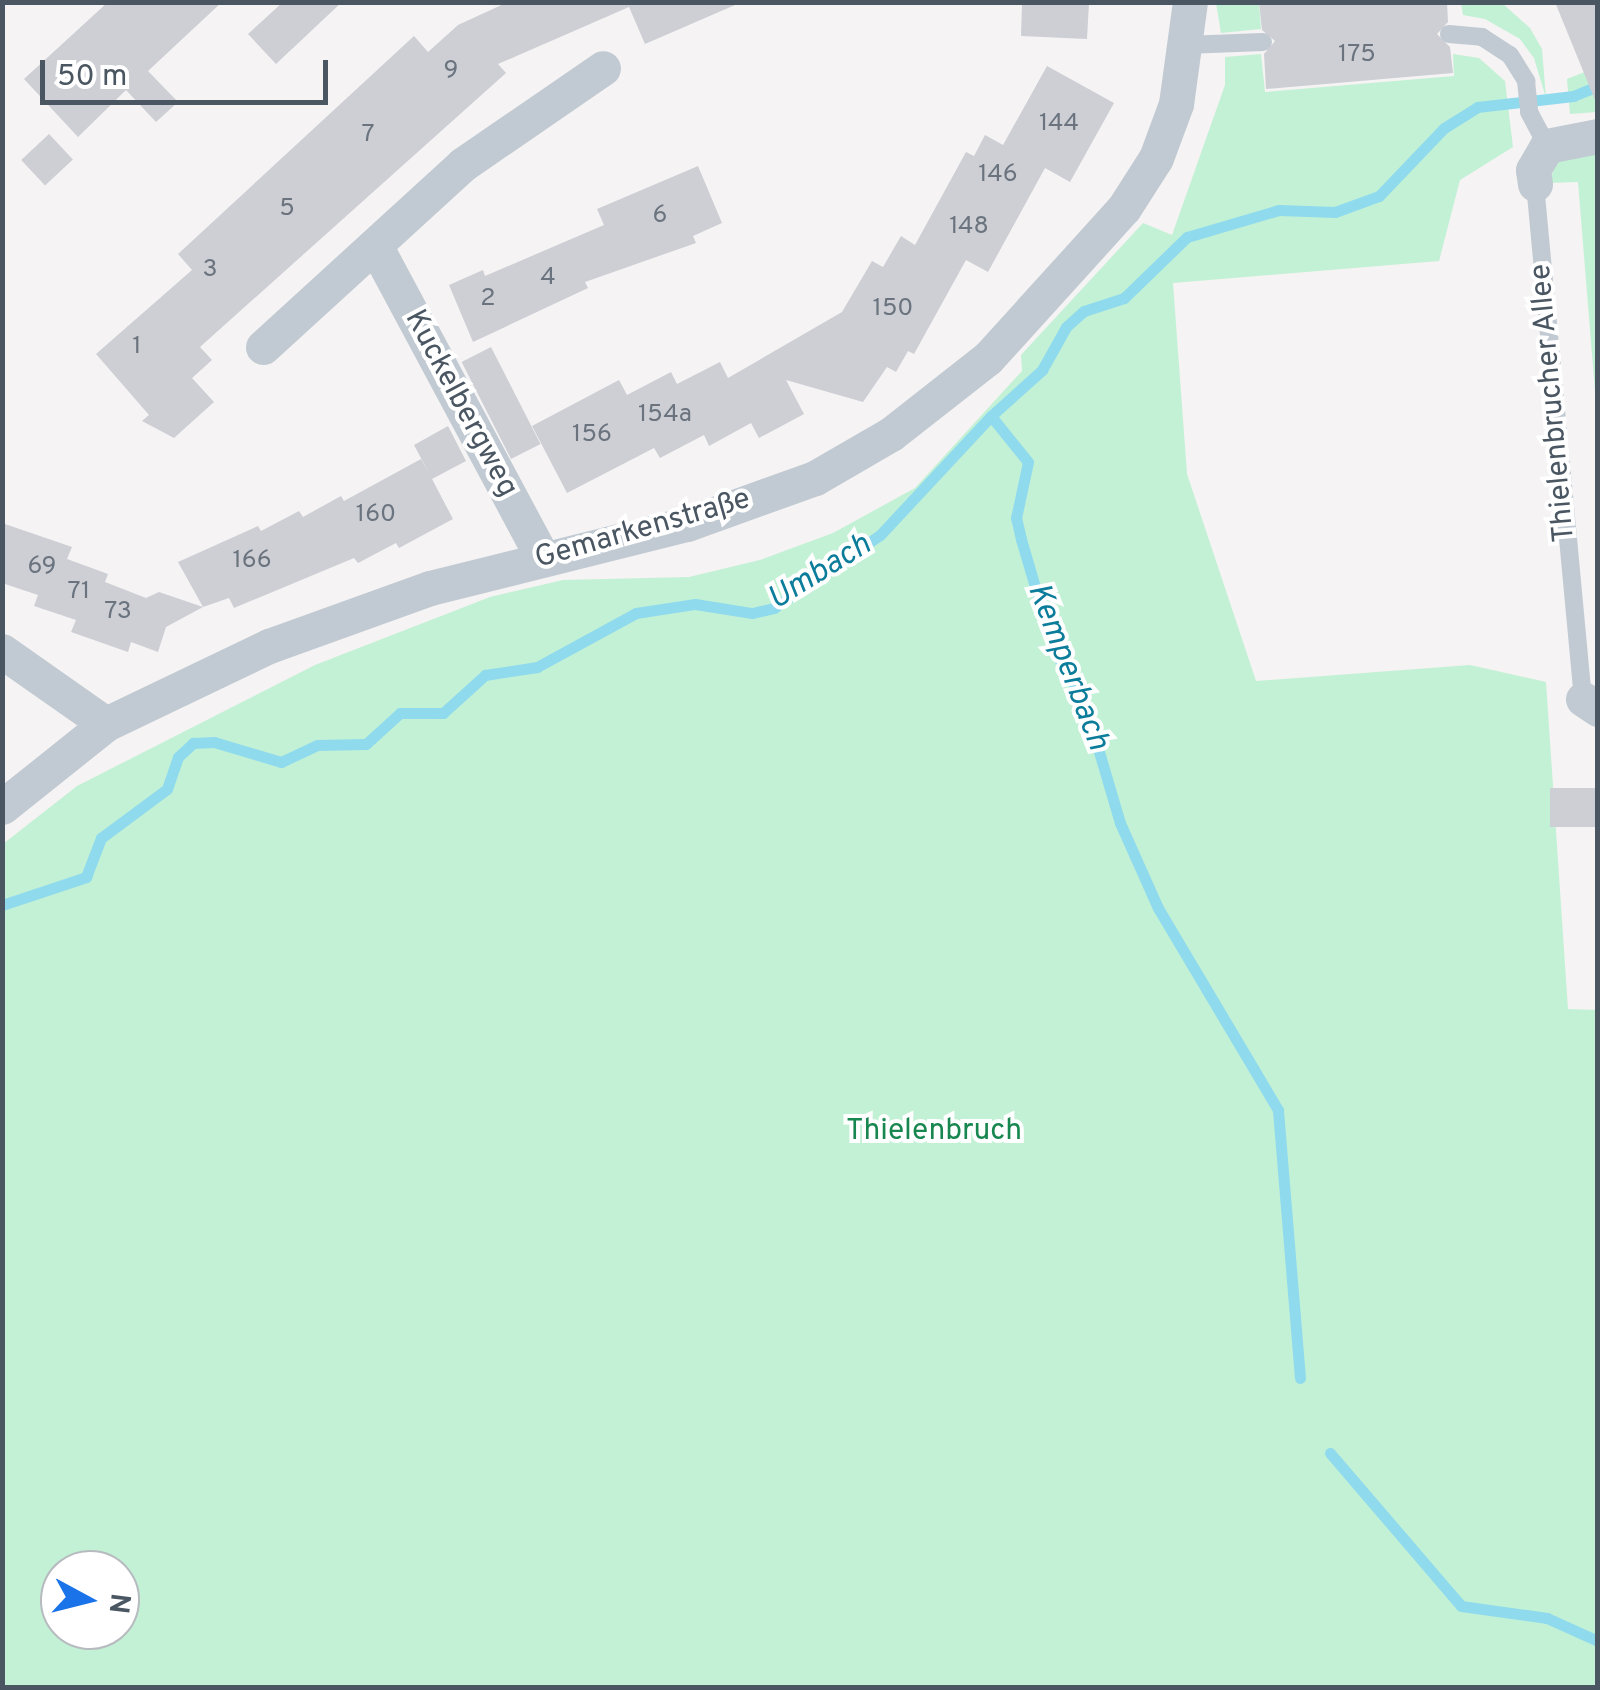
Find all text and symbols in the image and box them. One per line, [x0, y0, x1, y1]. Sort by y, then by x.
scale bar [45, 40, 332, 102]
house number: 175 [1338, 40, 1376, 70]
house number: 9 [444, 56, 458, 86]
text: 50 m [57, 59, 127, 96]
house number: 144 [1039, 109, 1079, 139]
house number: 7 [361, 120, 375, 150]
house number: 146 [978, 160, 1018, 190]
house number: 5 [279, 194, 295, 224]
house number: 6 [653, 201, 667, 231]
house number: 148 [949, 212, 989, 242]
house number: 3 [202, 255, 218, 285]
street label: Thielenbrucher Allee [1524, 262, 1584, 544]
house number: 4 [540, 263, 556, 293]
house number: 2 [480, 284, 496, 314]
house number: 150 [873, 294, 913, 324]
street label: Kuckelbergweg [396, 304, 524, 504]
house number: 1 [132, 332, 142, 362]
house number: 154a [638, 400, 692, 430]
house number: 156 [572, 420, 612, 450]
street label: Gemarkenstraße [531, 482, 755, 578]
house number: 160 [356, 500, 396, 530]
water label: Umbach [761, 526, 879, 620]
house number: 166 [232, 546, 272, 576]
house number: 69 [28, 552, 56, 582]
house number: 71 [68, 577, 90, 607]
water label: Kemperbach [1018, 578, 1116, 756]
house number: 73 [104, 597, 132, 627]
park label: Thielenbruch [846, 1114, 1022, 1150]
north arrow [40, 1550, 140, 1650]
text: N [99, 1591, 137, 1616]

